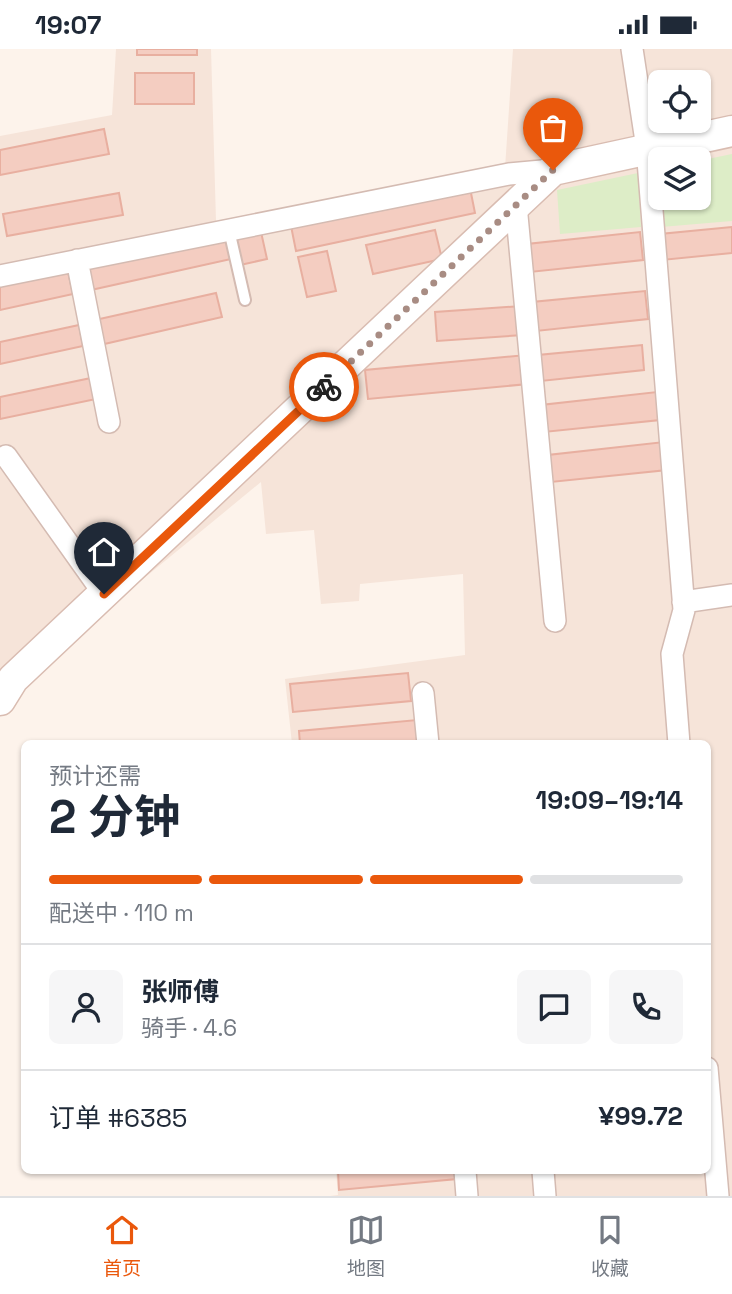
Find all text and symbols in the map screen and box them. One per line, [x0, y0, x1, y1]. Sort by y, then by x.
text: 19:07 [35, 8, 101, 42]
map controls [648, 70, 711, 210]
button: locate [648, 70, 711, 133]
pin [523, 98, 583, 170]
icon: bag [534, 109, 572, 147]
button: layers [648, 147, 711, 210]
courier [289, 352, 359, 422]
icon: bike [305, 368, 343, 406]
pin [74, 522, 134, 594]
icon: home [85, 533, 123, 571]
text: 预计还需 [49, 761, 141, 791]
text: 19:09–19:14 [535, 783, 683, 817]
text: 2 分钟 [49, 788, 180, 846]
text: 配送中 · 110 m [49, 898, 194, 928]
button: person [49, 970, 123, 1044]
button: chat [517, 970, 591, 1044]
button: phone [609, 970, 683, 1044]
text: 张师傅 [141, 975, 219, 1009]
text: 骑手 · 4.6 [141, 1013, 237, 1043]
text: ¥99.72 [598, 1099, 683, 1133]
text: 订单 #6385 [49, 1101, 187, 1135]
tab: 首页 [103, 1211, 141, 1281]
tab: 地图 [347, 1211, 385, 1281]
tab: 收藏 [591, 1211, 629, 1281]

